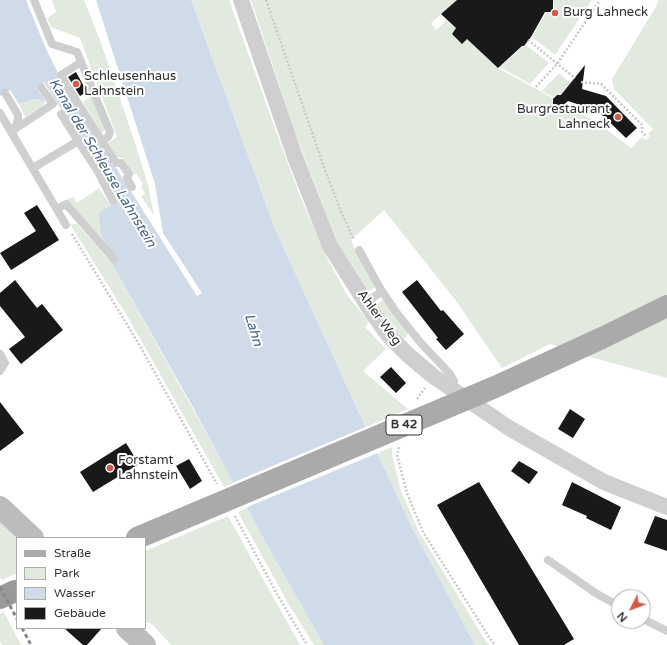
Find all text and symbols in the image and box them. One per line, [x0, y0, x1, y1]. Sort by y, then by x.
place label: Burg Lahneck [563, 5, 648, 21]
marker: Burg Lahneck [550, 8, 560, 18]
place label: Schleusenhaus Lahnstein [84, 69, 176, 100]
water label: Kanal der Schleuse Lahnstein [45, 75, 159, 251]
marker: Schleusenhaus Lahnstein [71, 79, 81, 89]
place label: Burgrestaurant Lahneck [517, 102, 610, 133]
marker: Burgrestaurant Lahneck [613, 112, 623, 122]
street label: Ahler Weg [354, 287, 404, 349]
water label: Lahn [240, 312, 266, 348]
road number: B 42 [386, 415, 422, 435]
place label: Forstamt Lahnstein [118, 453, 178, 484]
marker: Forstamt Lahnstein [105, 463, 115, 473]
legend [16, 537, 146, 629]
text: Straße [54, 546, 91, 560]
text: Park [54, 566, 80, 580]
text: Wasser [54, 586, 95, 600]
north arrow [611, 589, 651, 629]
text: Gebäude [54, 606, 106, 620]
text: N [615, 609, 630, 624]

